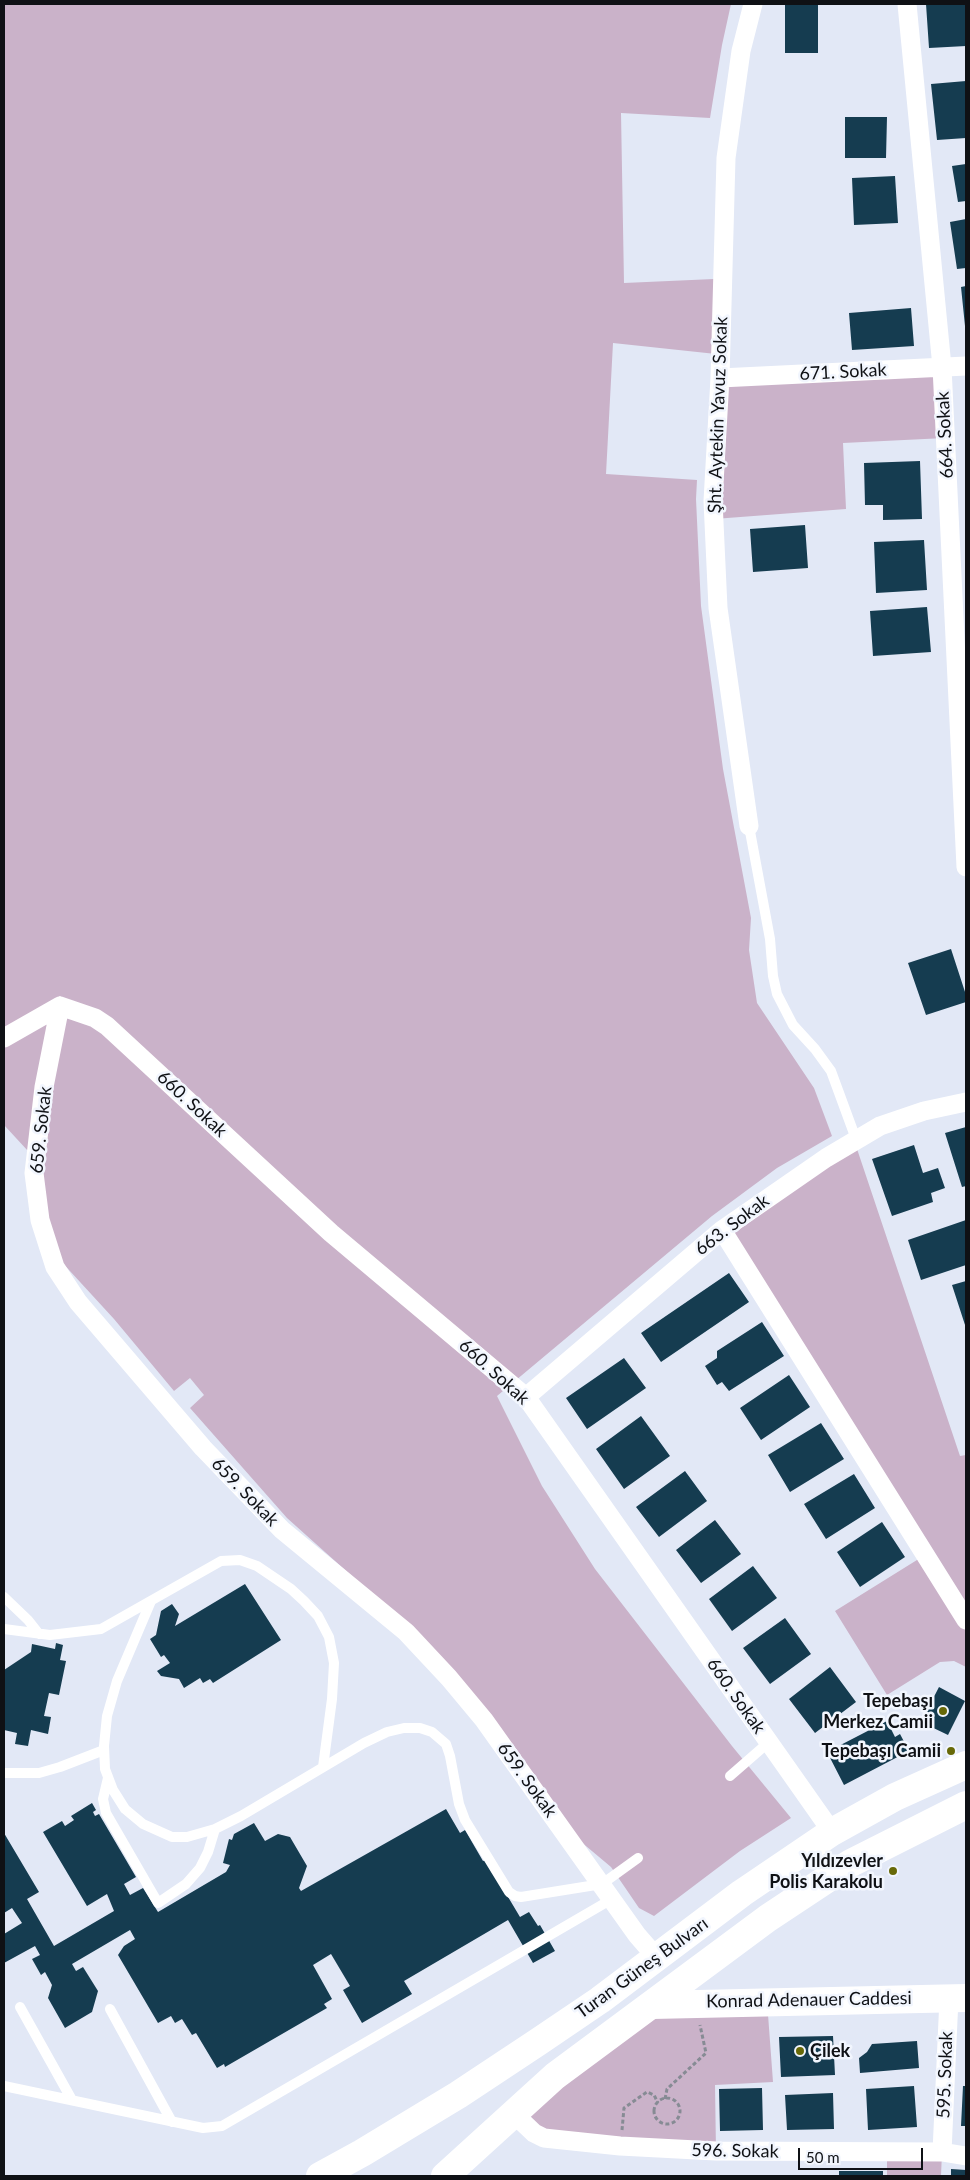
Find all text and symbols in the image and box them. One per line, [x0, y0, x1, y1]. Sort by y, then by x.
street label: Şht. Aytekin Yavuz Sokak [704, 316, 732, 514]
street label: 671. Sokak [799, 359, 887, 385]
street label: 664. Sokak [932, 391, 958, 479]
street label: 660. Sokak [153, 1066, 231, 1142]
street label: 659. Sokak [26, 1085, 56, 1175]
street label: 663. Sokak [691, 1190, 773, 1260]
street label: 660. Sokak [454, 1335, 534, 1409]
street label: 659. Sokak [207, 1453, 283, 1531]
street label: 660. Sokak [702, 1654, 770, 1738]
place label: Tepebaşı Merkez Camii [823, 1690, 933, 1732]
marker: Tepebaşı Merkez Camii [937, 1705, 949, 1717]
street label: 659. Sokak [493, 1738, 561, 1822]
place label: Tepebaşı Camii [821, 1740, 941, 1762]
marker: Tepebaşı Camii [945, 1745, 957, 1757]
place label: Yıldızevler Polis Karakolu [769, 1850, 883, 1892]
marker: Yıldızevler Polis Karakolu [887, 1865, 899, 1877]
street label: Turan Güneş Bulvarı [572, 1913, 712, 2023]
street label: Konrad Adenauer Caddesi [706, 1987, 912, 2013]
street label: 595. Sokak [933, 2031, 957, 2119]
place label: Çilek [810, 2040, 850, 2062]
marker: Çilek [794, 2045, 806, 2057]
scale bar [800, 2138, 925, 2170]
street label: 596. Sokak [691, 2139, 779, 2163]
text: 50 m [806, 2148, 840, 2166]

